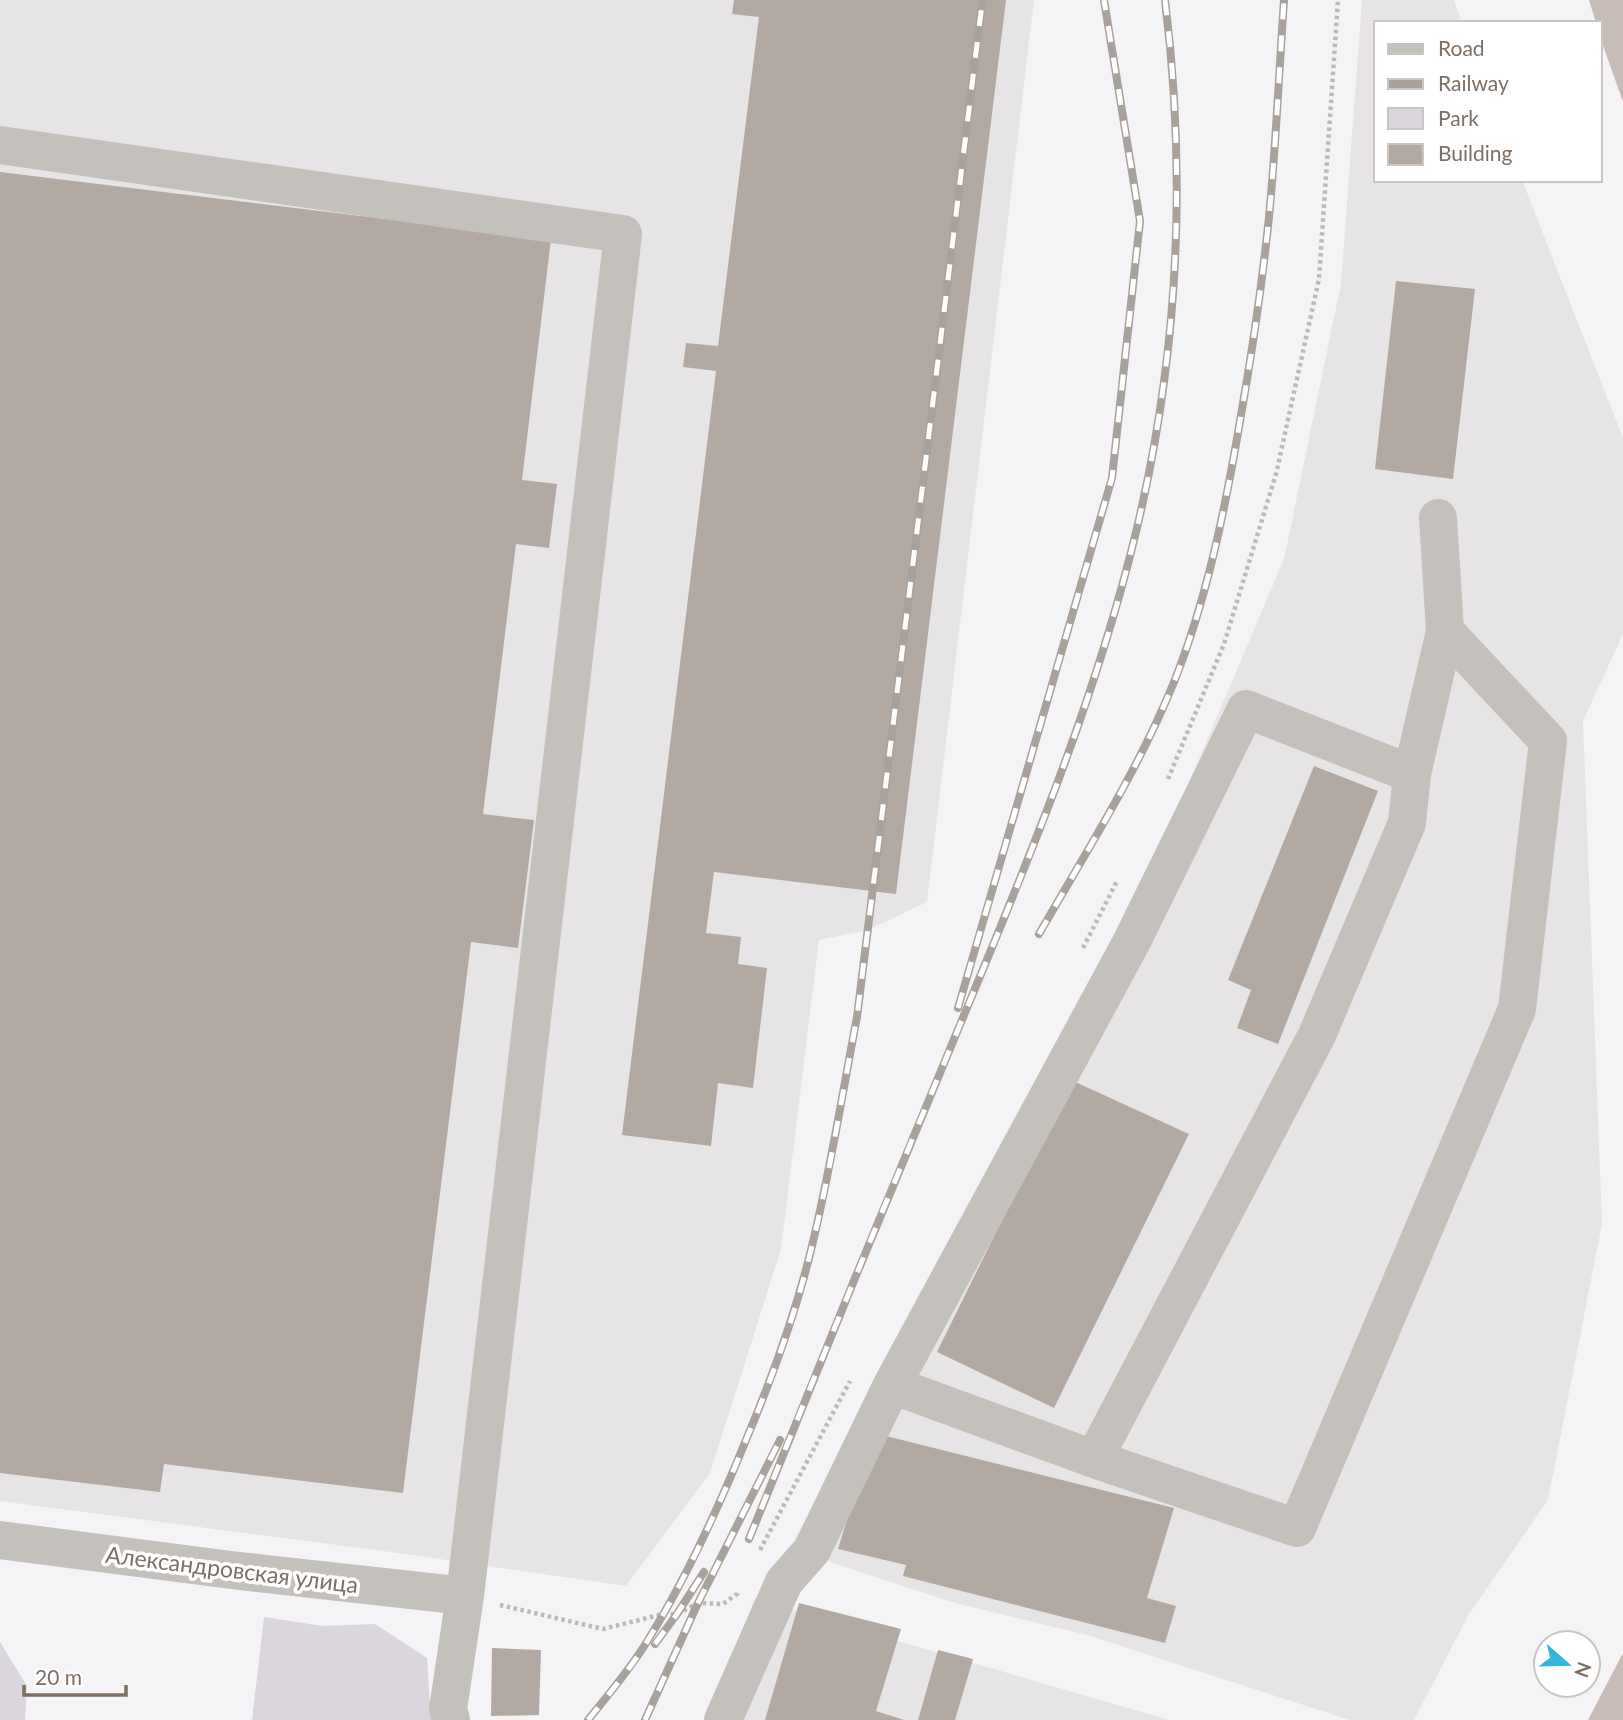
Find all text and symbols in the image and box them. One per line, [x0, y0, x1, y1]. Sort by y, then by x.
legend [1374, 21, 1602, 182]
text: Road [1438, 35, 1485, 60]
text: Railway [1438, 70, 1509, 95]
text: Park [1438, 105, 1479, 130]
text: Building [1438, 140, 1513, 165]
street label: Александровская улица [104, 1540, 360, 1598]
north arrow [1532, 1629, 1602, 1699]
scale bar [24, 1654, 126, 1698]
text: N [1570, 1659, 1597, 1681]
text: 20 m [35, 1664, 82, 1689]

